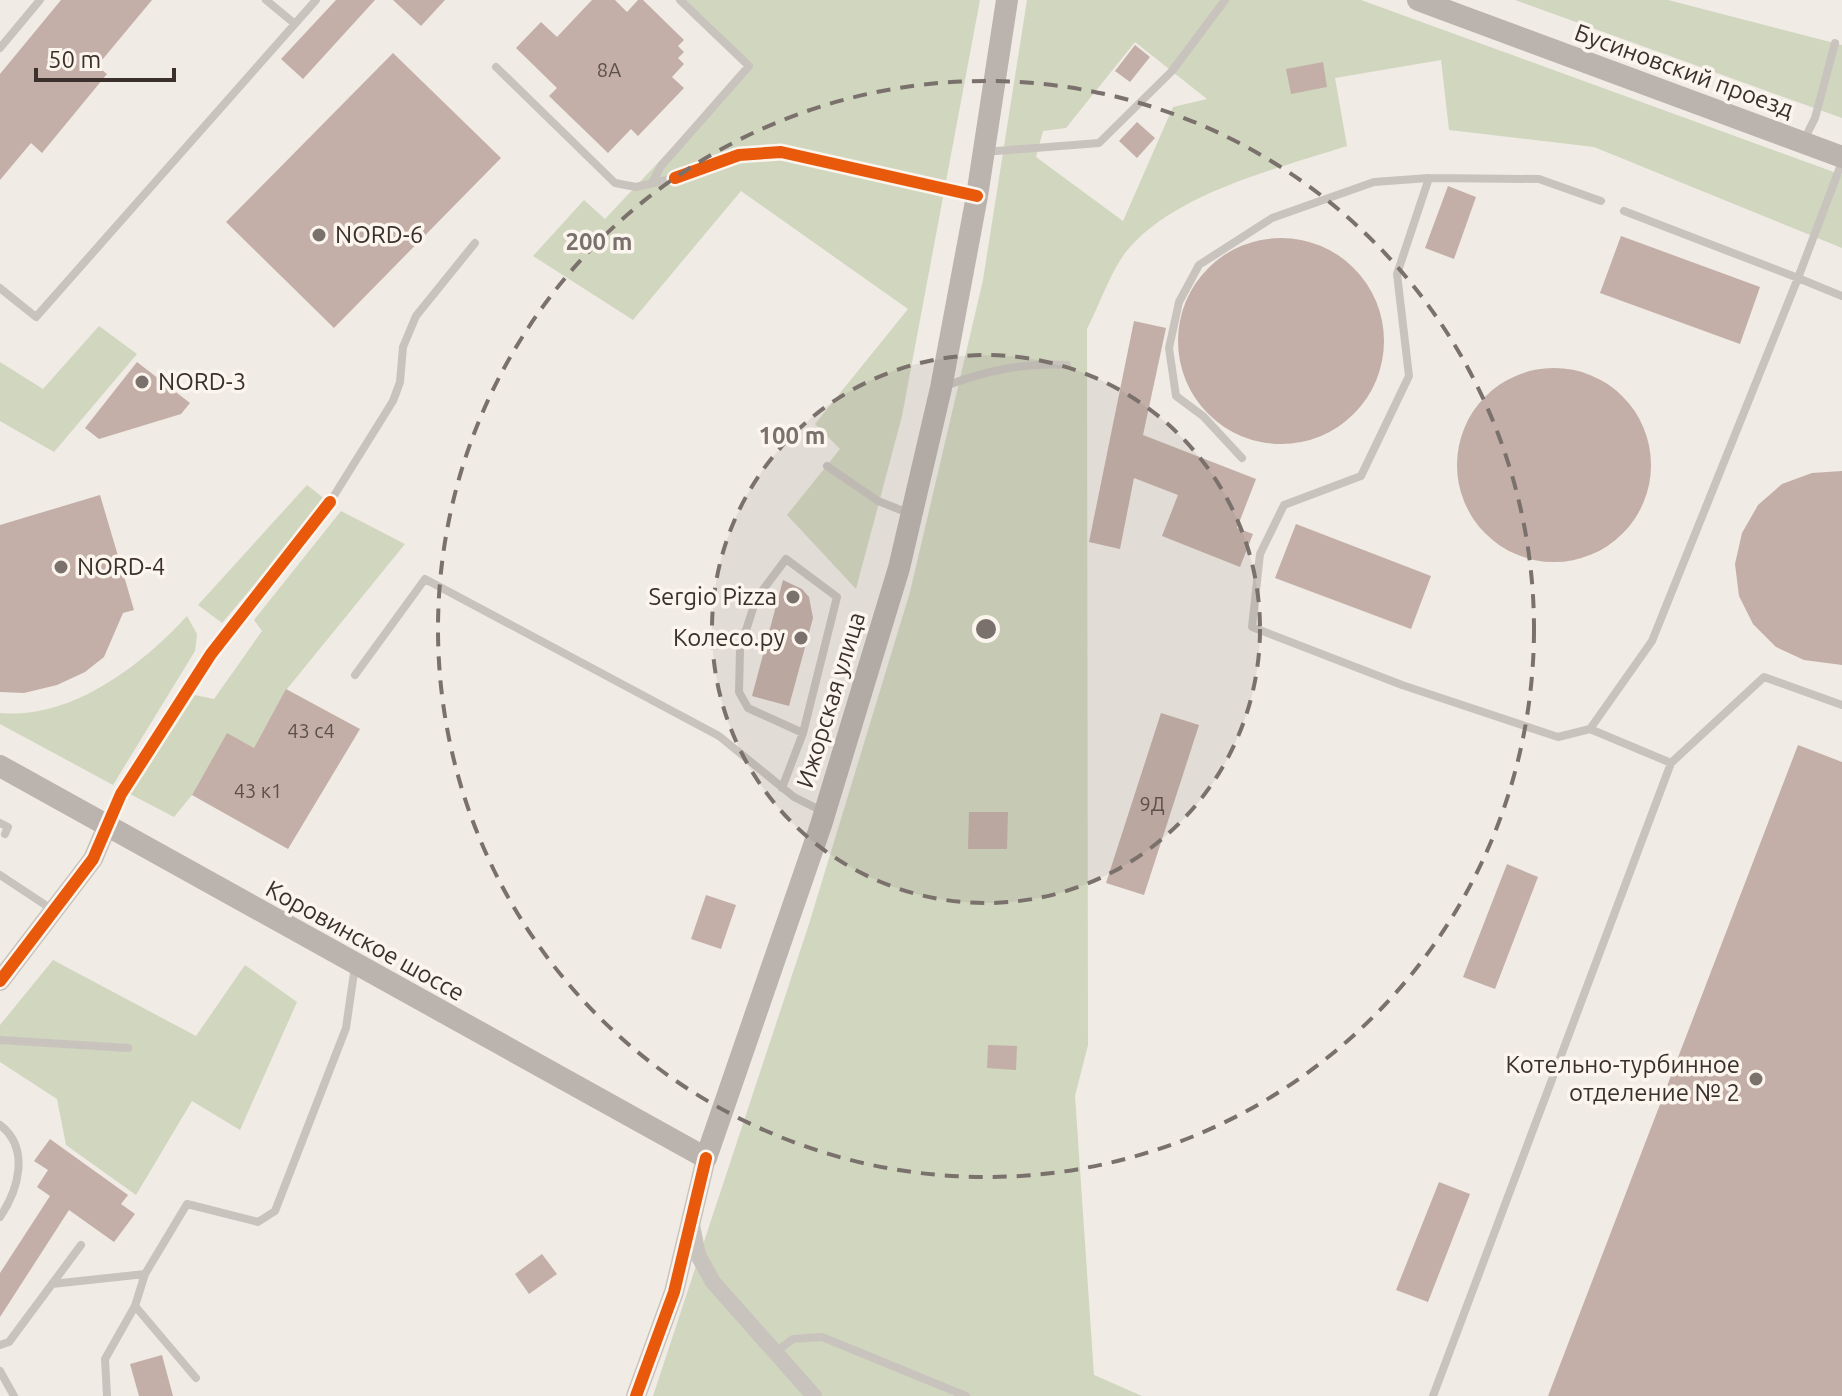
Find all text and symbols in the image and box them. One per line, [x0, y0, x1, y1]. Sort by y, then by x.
street label: Бусиновский проезд [1571, 18, 1797, 123]
scale bar [36, 32, 174, 82]
text: 50 m [48, 46, 101, 73]
house number: 8А [597, 58, 621, 81]
place label: NORD-6 [335, 221, 423, 248]
marker: NORD-6 [310, 226, 328, 244]
text: 200 m [566, 228, 632, 255]
place label: NORD-3 [158, 368, 246, 395]
marker: NORD-3 [133, 373, 151, 391]
text: 100 m [759, 422, 825, 449]
place label: NORD-4 [77, 553, 165, 580]
marker: NORD-4 [52, 558, 70, 576]
place label: Sergio Pizza [648, 583, 777, 610]
marker: Sergio Pizza [784, 588, 802, 606]
street label: Ижорская улица [791, 609, 870, 791]
centre of rings [972, 615, 1000, 643]
place label: Колесо.ру [673, 624, 785, 651]
marker: Колесо.ру [792, 629, 810, 647]
house number: 43 с4 [287, 719, 335, 742]
house number: 43 к1 [234, 779, 282, 802]
house number: 9Д [1139, 792, 1165, 815]
street label: Коровинское шоссе [261, 875, 469, 1006]
place label: Котельно-турбинное отделение № 2 [1505, 1051, 1740, 1106]
marker: Котельно-турбинное отделение № 2 [1747, 1070, 1765, 1088]

